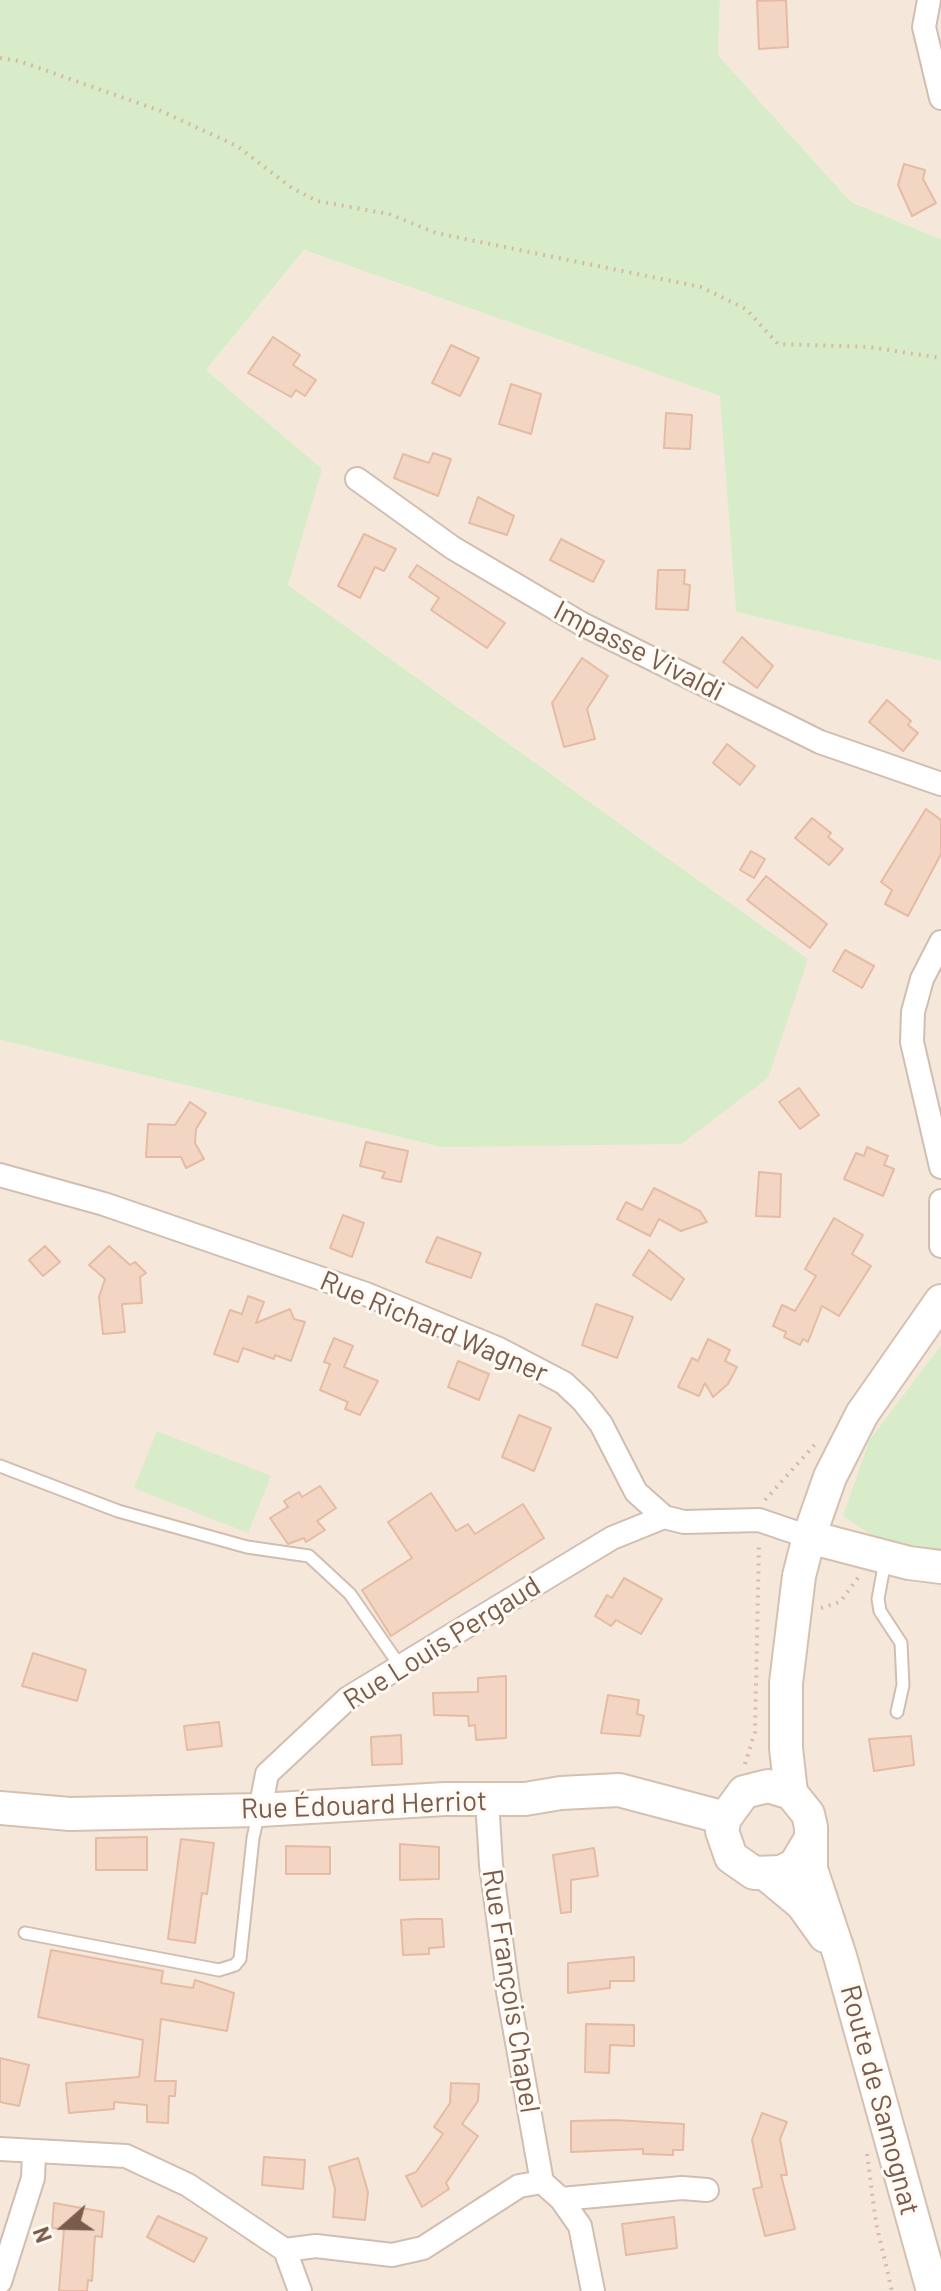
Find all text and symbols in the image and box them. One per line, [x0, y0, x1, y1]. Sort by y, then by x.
street label: Impasse Vivaldi [548, 594, 730, 708]
street label: Rue Richard Wagner [315, 1264, 553, 1390]
street label: Rue Louis Pergaud [337, 1569, 547, 1717]
street label: Rue Édouard Herriot [240, 1784, 488, 1826]
street label: Rue François Chapel [475, 1867, 547, 2115]
street label: Route de Samognat [833, 1981, 927, 2219]
north arrow [24, 2187, 104, 2267]
text: N [27, 2224, 56, 2247]

